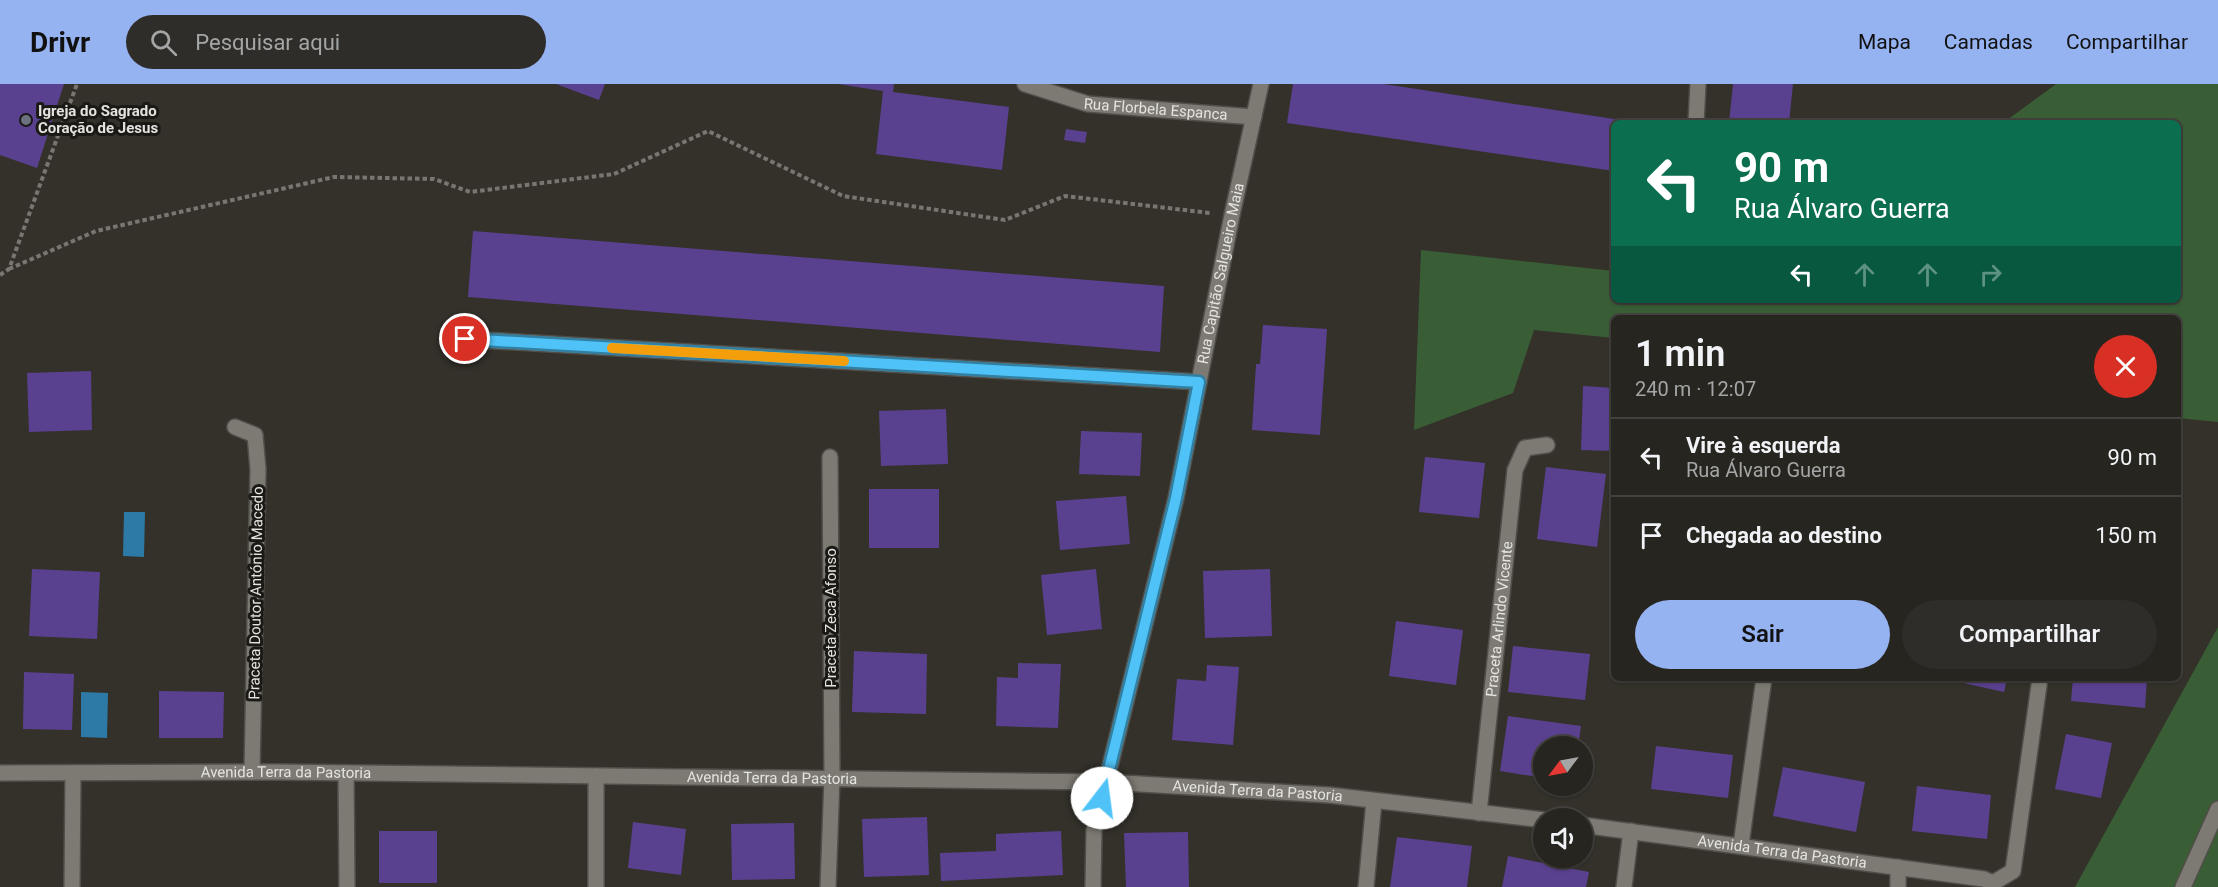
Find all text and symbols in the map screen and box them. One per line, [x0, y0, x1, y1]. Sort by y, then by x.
search box [126, 15, 546, 69]
text: Drivr [30, 26, 90, 59]
icon: search [147, 26, 180, 59]
text: Pesquisar aqui [195, 30, 340, 55]
text: Mapa [1858, 30, 1911, 54]
text: Camadas [1944, 30, 2033, 54]
text: Compartilhar [2066, 30, 2188, 54]
street label: Rua Florbela Espanca [1083, 95, 1228, 124]
place label: Igreja do Sagrado Coração de Jesus [38, 102, 158, 137]
marker: Igreja do Sagrado Coração de Jesus [19, 113, 33, 127]
text: 90 m [1734, 143, 1829, 192]
icon: left [1635, 144, 1713, 222]
street label: Rua Capitão Salgueiro Maia [1194, 181, 1248, 365]
text: Rua Álvaro Guerra [1734, 193, 1950, 225]
icon: left [1785, 258, 1818, 291]
icon: ahead [1848, 258, 1881, 291]
icon: ahead [1911, 258, 1944, 291]
icon: right [1974, 258, 2007, 291]
pin [439, 313, 490, 364]
icon: arrive [448, 322, 481, 355]
text: 1 min [1635, 333, 1725, 375]
button: close [2094, 335, 2157, 398]
text: 240 m · 12:07 [1635, 377, 1756, 401]
text: Vire à esquerda [1686, 433, 1840, 458]
icon: left [1635, 441, 1668, 474]
text: 90 m [2108, 445, 2157, 470]
text: Rua Álvaro Guerra [1686, 458, 1846, 482]
street label: Praceta Doutor António Macedo [245, 486, 267, 700]
icon: arrive [1635, 519, 1668, 552]
text: Chegada ao destino [1686, 523, 1882, 548]
text: 150 m [2095, 523, 2157, 548]
street label: Praceta Arlindo Vicente [1482, 540, 1516, 698]
street label: Praceta Zeca Afonso [822, 548, 840, 688]
button: Sair [1635, 600, 1890, 669]
button: Compartilhar [1902, 600, 2157, 669]
north arrow [1533, 736, 1593, 796]
map controls [1533, 736, 1593, 868]
street label: Avenida Terra da Pastoria [201, 763, 371, 782]
position arrow [1070, 766, 1134, 830]
street label: Avenida Terra da Pastoria [687, 768, 857, 788]
street label: Avenida Terra da Pastoria [1172, 777, 1344, 806]
button: sound [1533, 808, 1593, 868]
street label: Avenida Terra da Pastoria [1696, 832, 1868, 872]

